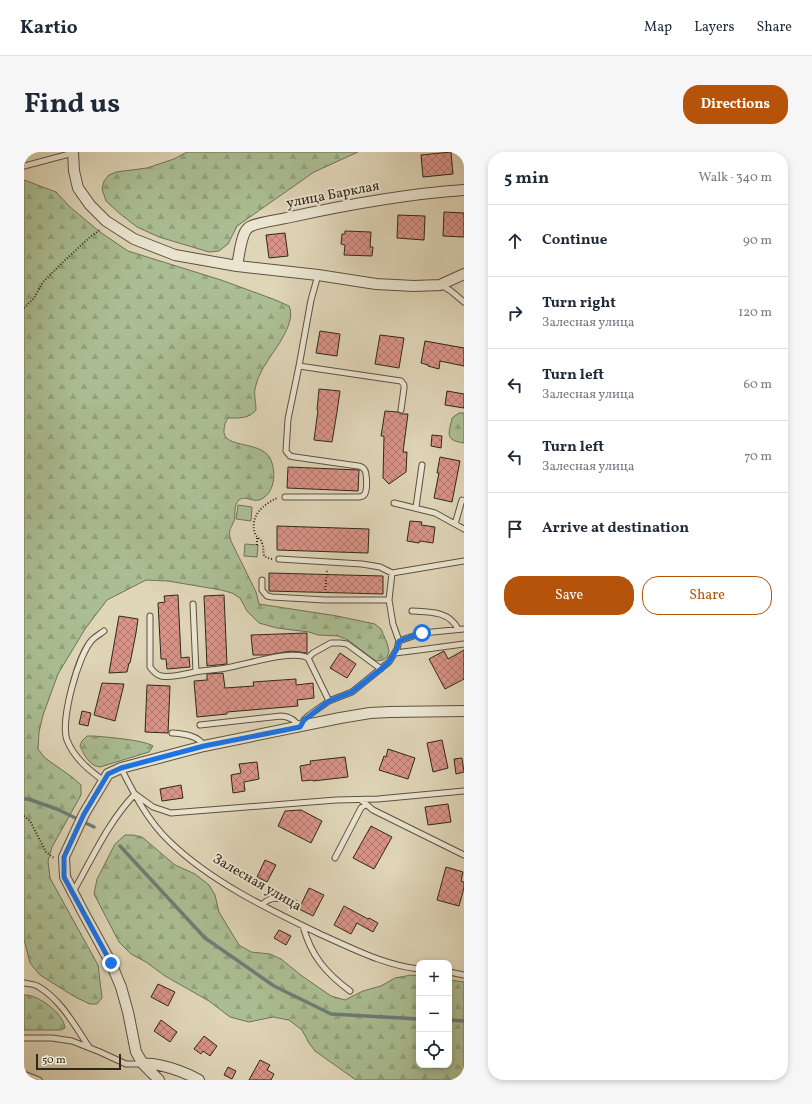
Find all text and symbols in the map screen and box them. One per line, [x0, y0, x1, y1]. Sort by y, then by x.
text: Kartio [20, 15, 78, 41]
text: Map [644, 18, 672, 37]
text: Layers [694, 18, 734, 37]
text: Share [756, 18, 792, 37]
text: Find us [24, 85, 120, 124]
button: Directions [683, 85, 788, 124]
text: 5 min [504, 167, 549, 190]
text: Walk · 340 m [699, 169, 772, 187]
street label: улица Барклая [285, 177, 381, 213]
icon: ahead [504, 230, 526, 252]
text: Continue [542, 230, 607, 251]
text: 90 m [743, 232, 772, 250]
text: Turn right [542, 293, 616, 314]
icon: right [504, 302, 526, 324]
text: 120 m [738, 304, 772, 322]
text: Залесная улица [542, 314, 635, 332]
text: Turn left [542, 365, 604, 386]
icon: left [504, 374, 526, 396]
text: 60 m [744, 376, 772, 394]
text: Залесная улица [542, 386, 635, 404]
text: Turn left [542, 437, 604, 458]
icon: left [504, 446, 526, 468]
text: 70 m [744, 448, 772, 466]
text: Залесная улица [542, 458, 635, 476]
icon: arrive [504, 518, 526, 540]
text: Arrive at destination [542, 518, 689, 539]
button: Save [504, 576, 634, 615]
button: Share [642, 576, 772, 615]
route start [413, 624, 431, 642]
street label: Залесная улица [209, 850, 305, 916]
route end [102, 954, 120, 972]
map controls [416, 960, 452, 1068]
button: + [416, 960, 452, 996]
button: − [416, 996, 452, 1032]
button: locate [416, 1032, 452, 1068]
scale bar [36, 1052, 121, 1071]
text: 50 m [42, 1053, 66, 1068]

